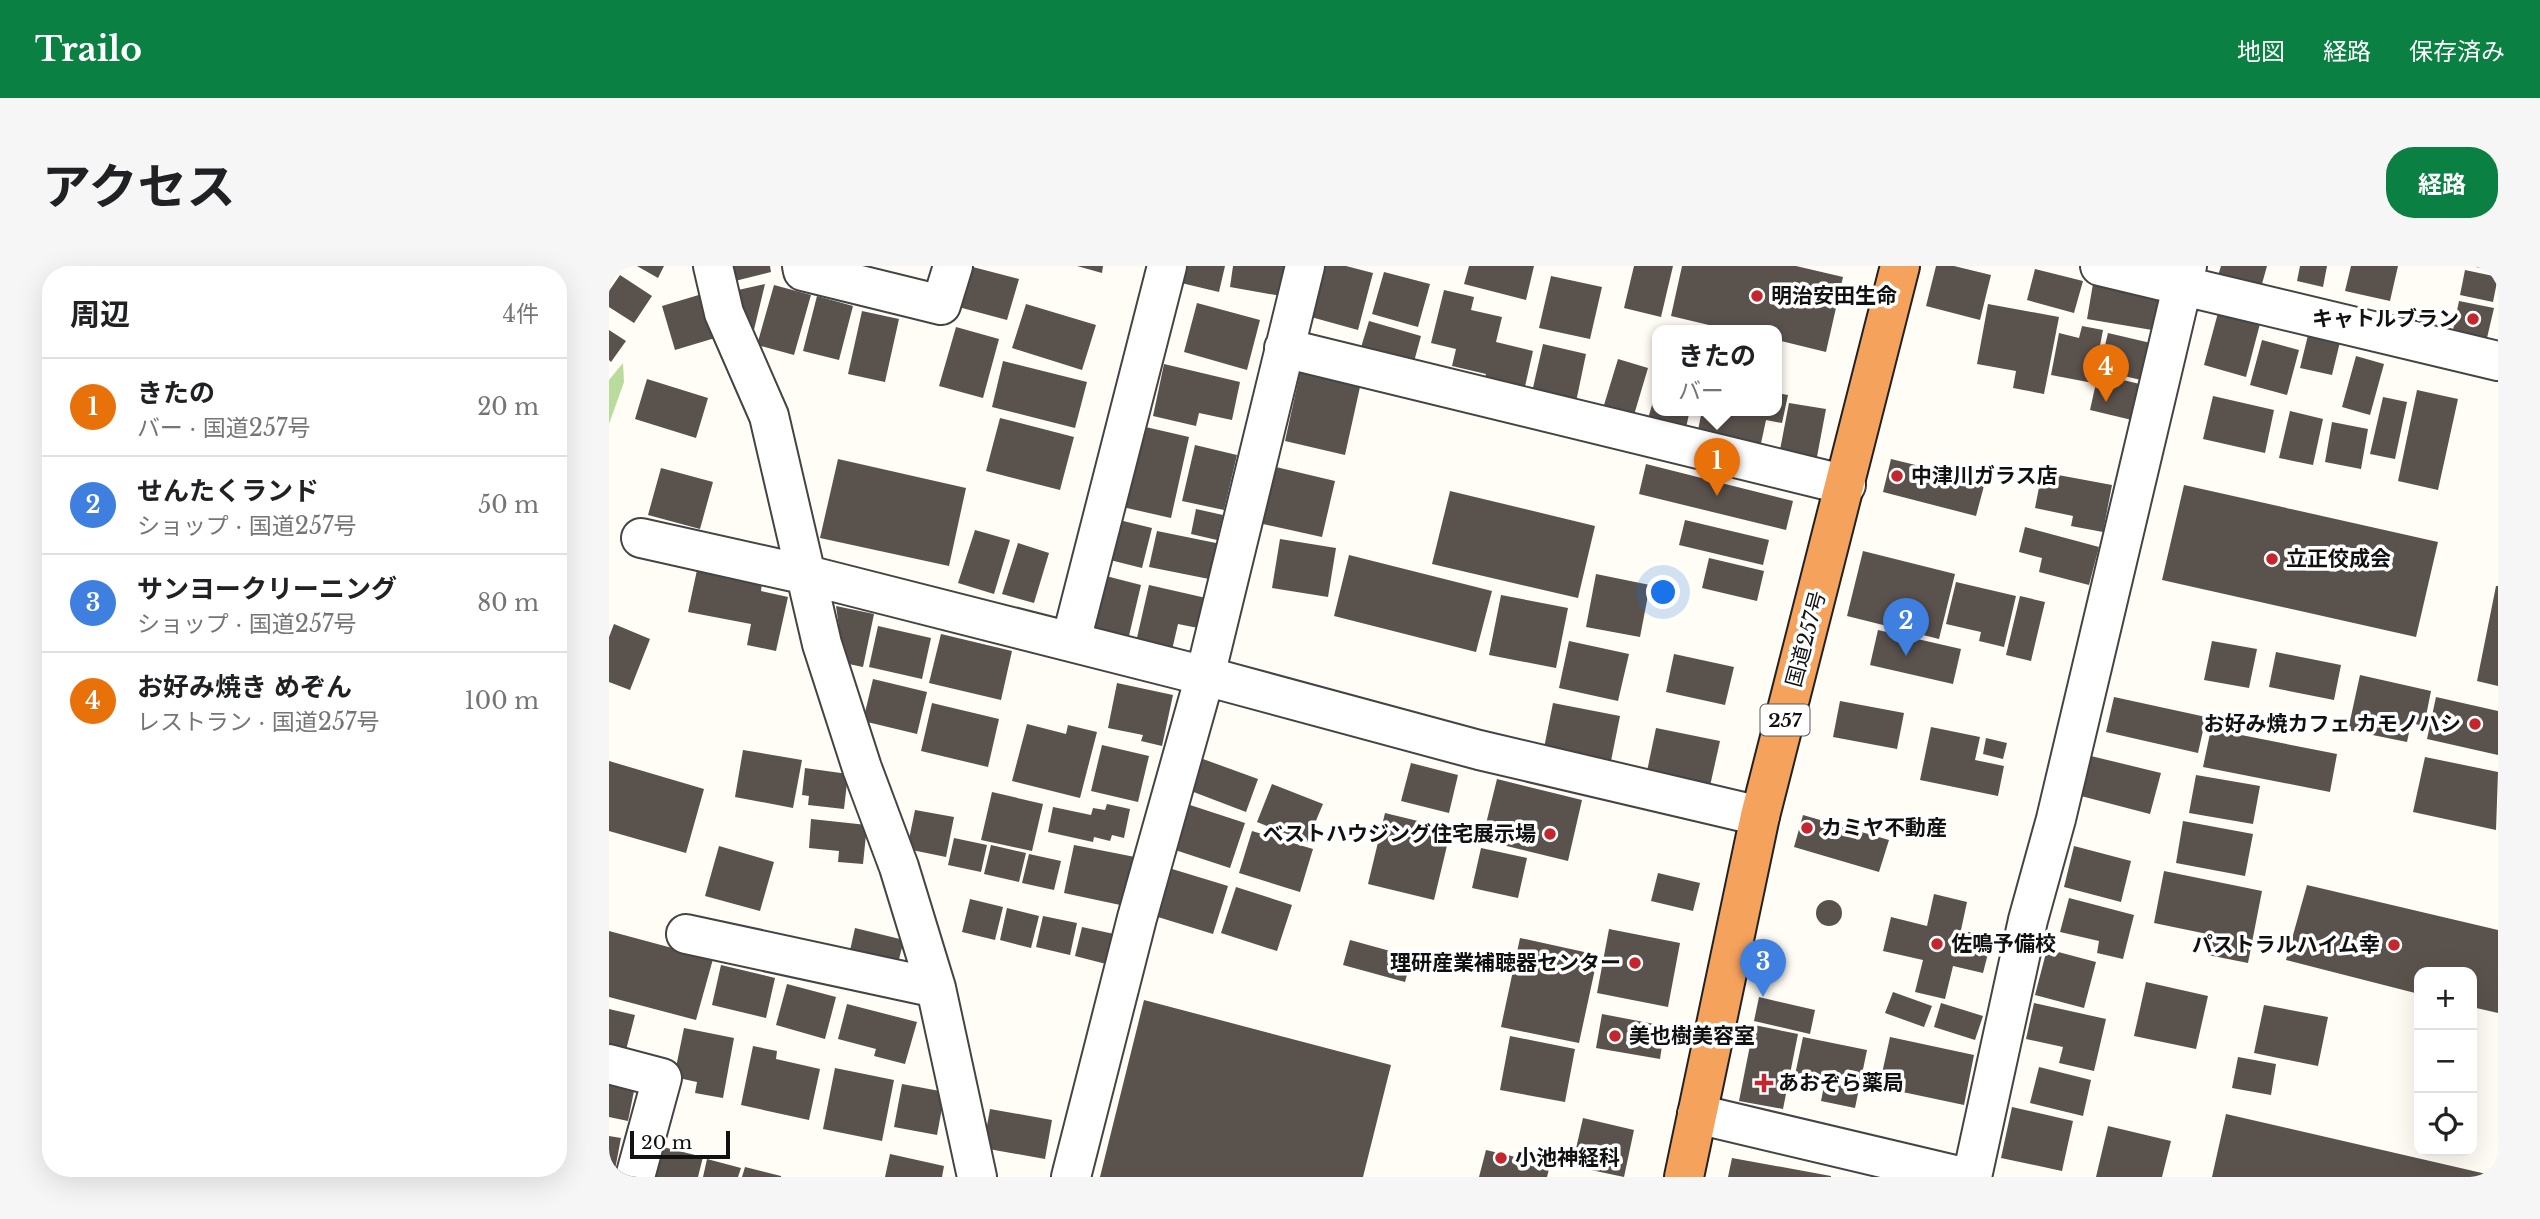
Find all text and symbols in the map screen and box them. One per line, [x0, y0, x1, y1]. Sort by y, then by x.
text: Trailo [35, 29, 142, 70]
text: 地図 [2237, 37, 2285, 66]
text: 経路 [2323, 37, 2371, 66]
text: 保存済み [2409, 37, 2505, 66]
button: 経路 [2386, 147, 2498, 218]
text: アクセス [42, 156, 236, 217]
place label: 明治安田生命 [1771, 283, 1897, 309]
marker: 明治安田生命 [1749, 288, 1765, 304]
text: 周辺 [70, 296, 130, 333]
text: 4件 [503, 300, 539, 328]
place label: キャトルブラン [2312, 306, 2459, 332]
marker: キャトルブラン [2465, 311, 2481, 327]
popup [1652, 325, 1782, 416]
text: きたの [1678, 340, 1756, 372]
pin: 4 [2083, 344, 2129, 402]
text: きたの [137, 377, 215, 409]
text: バー [1678, 377, 1724, 405]
text: 1 [88, 393, 98, 421]
text: 20 m [477, 393, 539, 421]
text: バー · 国道257号 [137, 414, 311, 442]
pin: 1 [1694, 438, 1740, 496]
place label: 中津川ガラス店 [1911, 463, 2058, 489]
marker: 中津川ガラス店 [1889, 468, 1905, 484]
text: せんたくランド [137, 475, 319, 507]
text: 2 [86, 491, 100, 519]
text: 50 m [478, 491, 539, 519]
text: ショップ · 国道257号 [137, 512, 357, 540]
place label: 立正佼成会 [2286, 546, 2391, 572]
marker: 立正佼成会 [2264, 551, 2280, 567]
text: サンヨークリーニング [137, 573, 397, 605]
your location [1646, 575, 1680, 609]
street label: 国道257号 [1781, 588, 1831, 690]
text: 3 [86, 589, 100, 617]
text: 80 m [477, 589, 539, 617]
pin: 2 [1883, 598, 1929, 656]
text: ショップ · 国道257号 [137, 610, 357, 638]
text: お好み焼き めぞん [137, 671, 352, 703]
text: 4 [85, 687, 101, 715]
text: 100 m [465, 687, 539, 715]
road number: 257 [1761, 704, 1809, 736]
text: レストラン · 国道257号 [137, 708, 380, 736]
place label: お好み焼カフェ カモノハシ [2203, 711, 2461, 737]
marker: お好み焼カフェ カモノハシ [2467, 716, 2483, 732]
place label: カミヤ不動産 [1821, 815, 1947, 841]
marker: カミヤ不動産 [1799, 820, 1815, 836]
place label: ベストハウジング住宅展示場 [1263, 821, 1536, 847]
marker: ベストハウジング住宅展示場 [1542, 826, 1558, 842]
place label: 佐鳴予備校 [1951, 931, 2056, 957]
place label: パストラルハイム幸 [2192, 932, 2380, 958]
marker: 佐鳴予備校 [1929, 936, 1945, 952]
marker: パストラルハイム幸 [2386, 937, 2402, 953]
pin: 3 [1740, 939, 1786, 997]
place label: 理研産業補聴器センター [1390, 950, 1621, 976]
marker: 理研産業補聴器センター [1627, 955, 1643, 971]
map controls [2414, 967, 2477, 1156]
button: + [2414, 967, 2477, 1030]
place label: 美也樹美容室 [1629, 1023, 1755, 1049]
marker: 美也樹美容室 [1607, 1028, 1623, 1044]
button: − [2414, 1030, 2477, 1093]
place label: あおぞら薬局 [1778, 1070, 1904, 1096]
marker: あおぞら薬局 [1756, 1075, 1772, 1091]
button: locate [2414, 1093, 2477, 1156]
scale bar [630, 1128, 730, 1160]
text: 20 m [641, 1131, 692, 1154]
place label: 小池神経科 [1515, 1145, 1620, 1171]
marker: 小池神経科 [1493, 1150, 1509, 1166]

